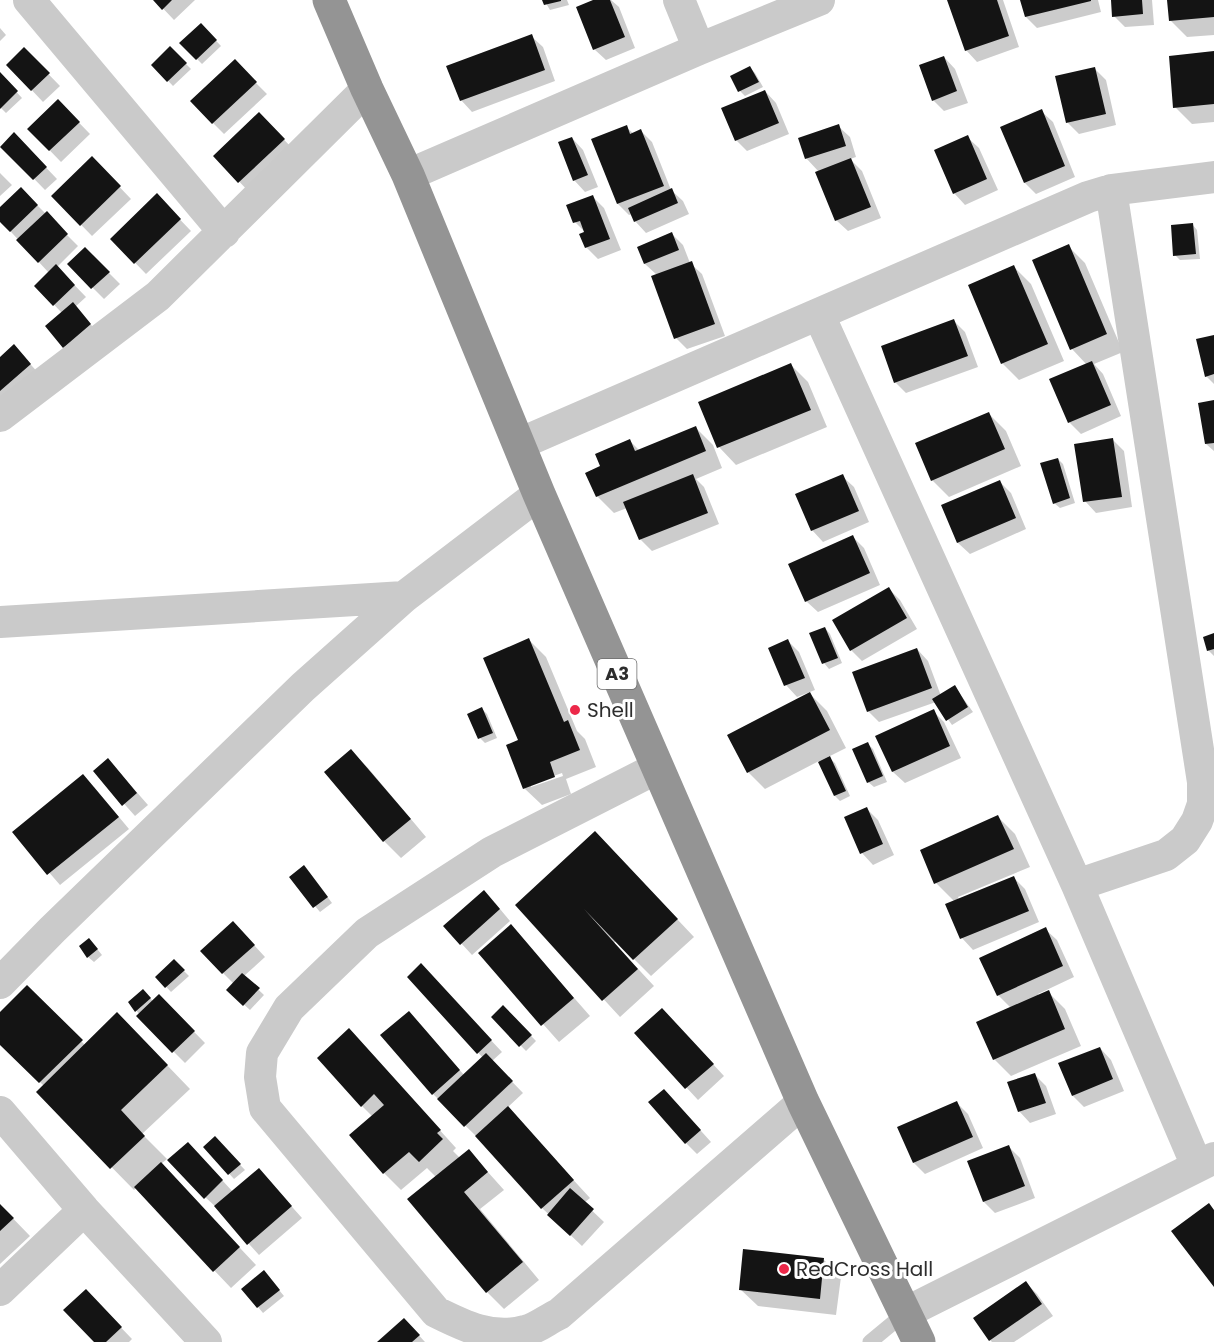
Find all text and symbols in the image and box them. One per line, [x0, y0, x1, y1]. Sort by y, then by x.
road number: A3 [598, 659, 636, 689]
place label: Shell [587, 696, 634, 724]
marker: Shell [568, 703, 582, 717]
place label: RedCross Hall [796, 1255, 933, 1283]
marker: RedCross Hall [777, 1262, 791, 1276]

